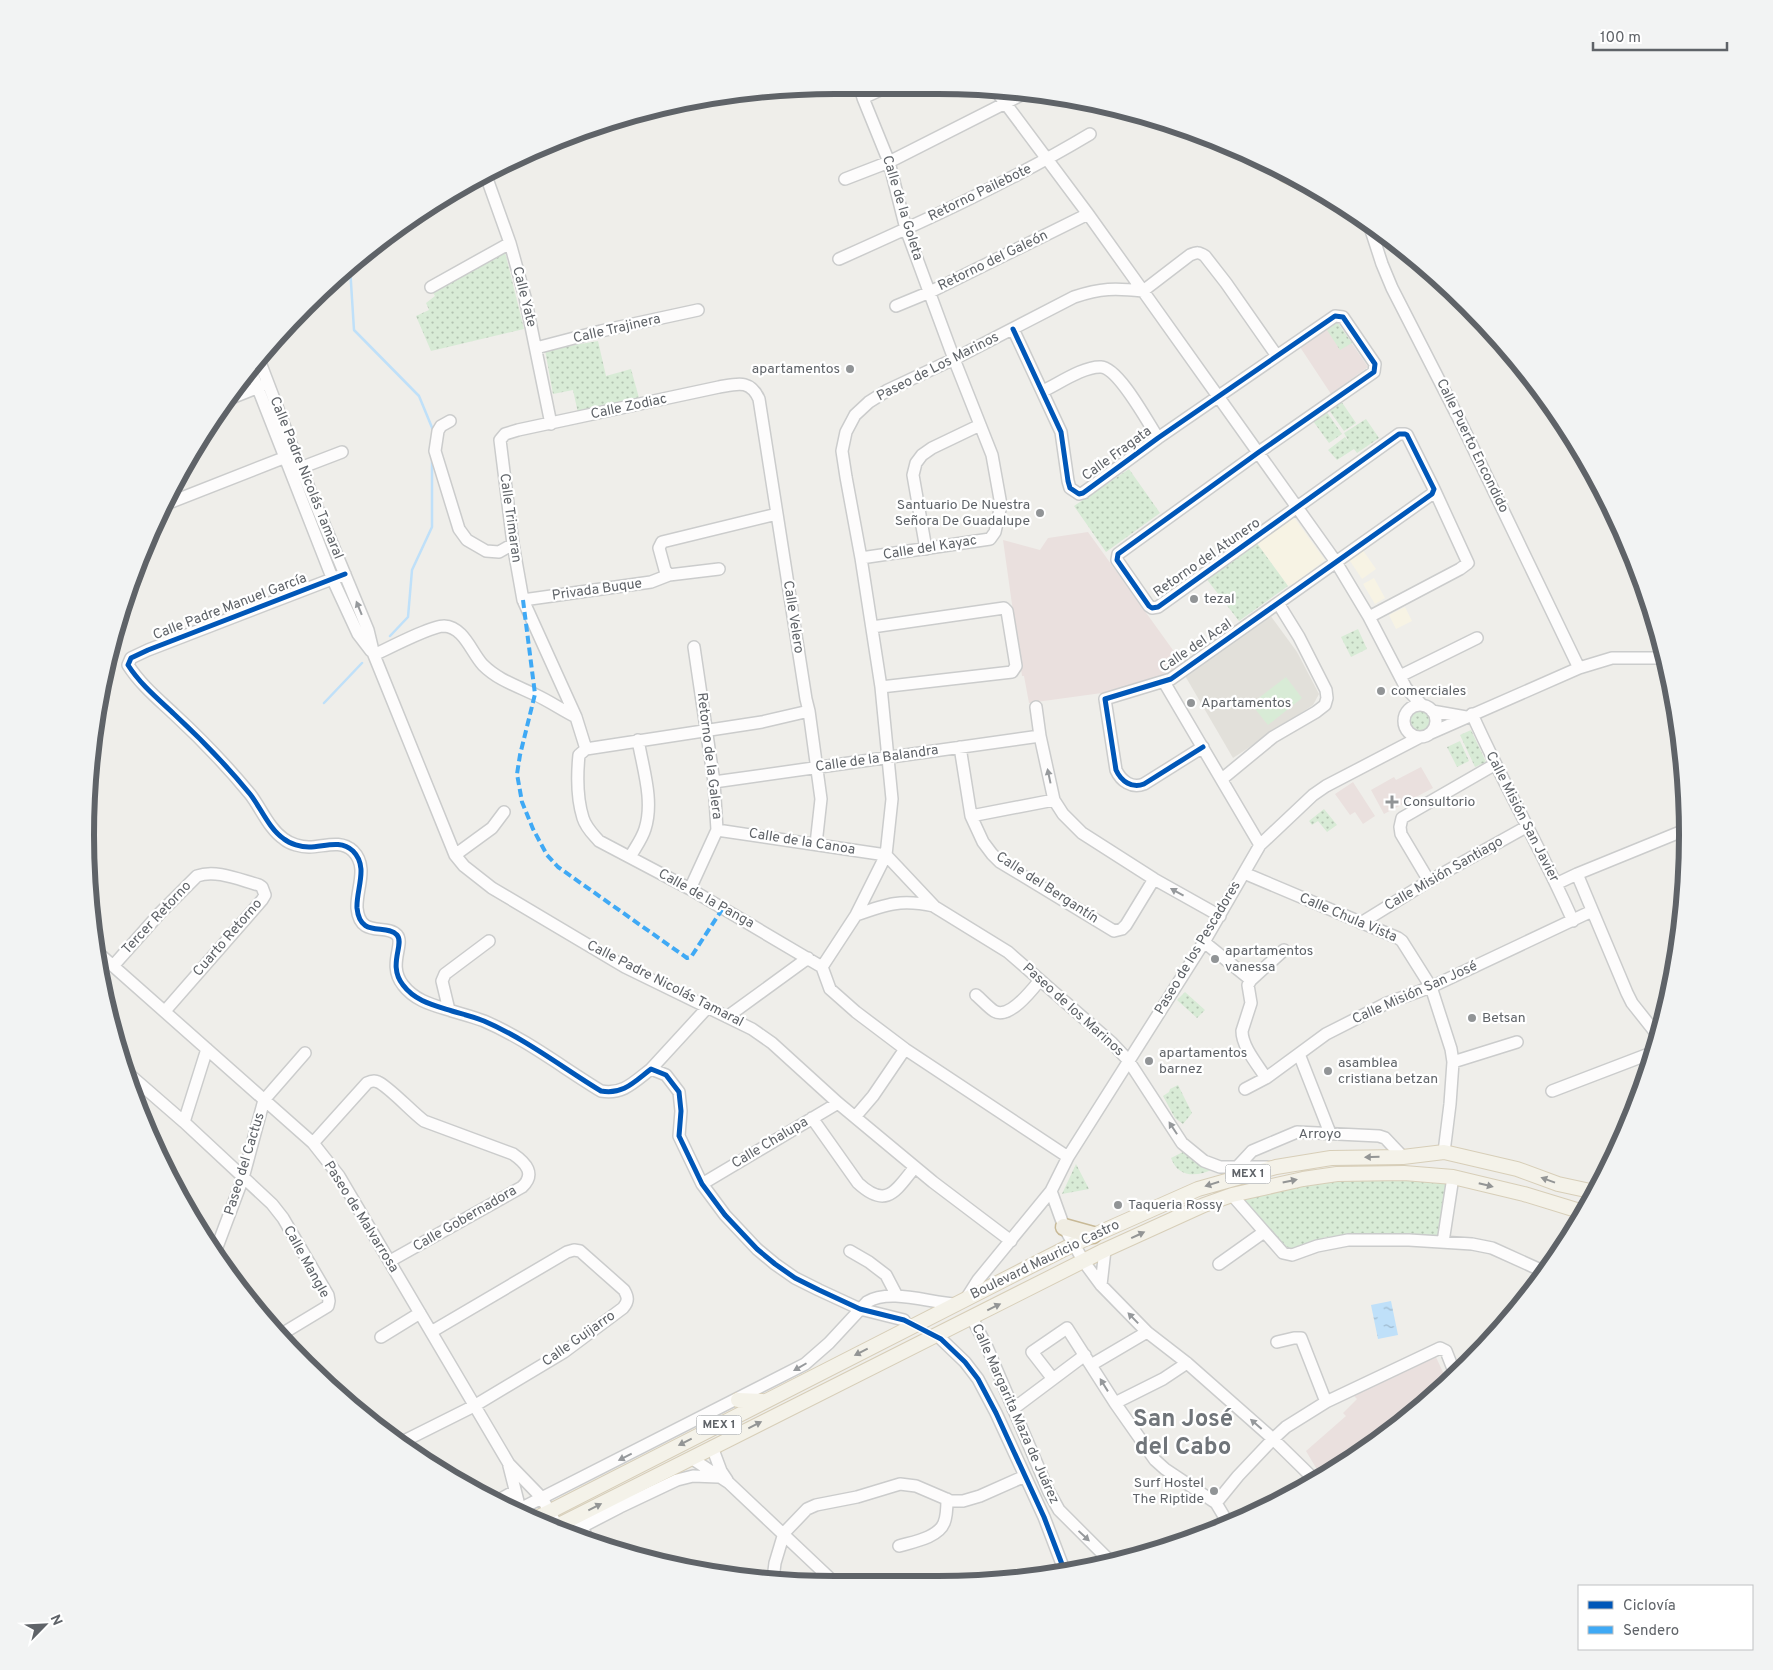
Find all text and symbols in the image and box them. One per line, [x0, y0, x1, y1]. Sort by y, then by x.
scale bar [1593, 20, 1727, 52]
text: 100 m [1600, 29, 1641, 48]
street label: Calle de la Goleta [878, 154, 926, 262]
street label: Retorno Pailebote [926, 161, 1034, 225]
street label: Retorno del Galeón [935, 227, 1051, 295]
street label: Calle Yate [508, 265, 540, 329]
street label: Calle Trajinera [572, 311, 662, 347]
street label: Paseo de Los Marinos [874, 329, 1002, 405]
place label: apartamentos [752, 361, 840, 378]
marker: apartamentos [844, 363, 856, 375]
street label: Calle Puerto Encondido [1432, 376, 1512, 516]
street label: Calle Zodiac [589, 391, 669, 423]
street label: Calle Padre Nicolás Tamaral [266, 394, 346, 562]
street label: Calle Fragata [1079, 423, 1155, 485]
street label: Calle Trimaran [495, 472, 525, 564]
place label: Santuario De Nuestra Señora De Guadalupe [895, 497, 1030, 530]
marker: Santuario De Nuestra Señora De Guadalupe [1034, 507, 1046, 519]
street label: Retorno del Atunero [1150, 515, 1264, 601]
street label: Calle del Kayac [882, 532, 978, 564]
street label: Calle Padre Manuel García [151, 570, 309, 644]
street label: Privada Buque [551, 575, 643, 605]
street label: Calle Velero [779, 579, 807, 655]
place label: tezal [1204, 591, 1235, 608]
marker: tezal [1188, 593, 1200, 605]
one-way arrow [355, 601, 363, 615]
street label: Calle del Acal [1157, 616, 1235, 676]
place label: comerciales [1391, 683, 1466, 700]
marker: comerciales [1375, 685, 1387, 697]
street label: Retorno de la Galera [693, 692, 725, 820]
place label: Apartamentos [1201, 695, 1291, 712]
marker: Apartamentos [1185, 697, 1197, 709]
street label: Calle de la Balandra [814, 742, 940, 776]
street label: Calle Misión San Javier [1482, 749, 1563, 886]
one-way arrow [1045, 769, 1053, 784]
place label: Consultorio [1403, 794, 1476, 811]
marker: Consultorio [1385, 795, 1399, 809]
street label: Calle de la Canoa [747, 825, 857, 859]
street label: Calle Misión Santiago [1382, 833, 1506, 915]
street label: Calle del Bergantín [992, 848, 1102, 928]
street label: Calle de la Panga [655, 866, 757, 932]
street label: Tercer Retorno [119, 878, 195, 958]
street label: Paseo de los Pescadores [1151, 878, 1245, 1018]
one-way arrow [1171, 887, 1184, 896]
street label: Calle Chula Vista [1296, 890, 1400, 946]
street label: Cuarto Retorno [190, 896, 266, 980]
street label: Calle Padre Nicolás Tamaral [584, 937, 746, 1031]
place label: apartamentos vanessa [1225, 943, 1313, 976]
marker: apartamentos vanessa [1209, 953, 1221, 965]
street label: Calle Misión San José [1350, 958, 1480, 1028]
street label: Paseo de los Marinos [1019, 960, 1127, 1060]
place label: Betsan [1482, 1010, 1526, 1027]
marker: Betsan [1466, 1012, 1478, 1024]
place label: apartamentos barnez [1159, 1045, 1247, 1078]
marker: apartamentos barnez [1143, 1055, 1155, 1067]
place label: asamblea cristiana betzan [1338, 1055, 1438, 1088]
marker: asamblea cristiana betzan [1322, 1065, 1334, 1077]
street label: Paseo del Cactus [221, 1111, 269, 1217]
street label: Calle Chalupa [729, 1114, 811, 1172]
one-way arrow [1168, 1122, 1178, 1135]
street label: Arroyo [1299, 1126, 1342, 1143]
one-way arrow [1363, 1153, 1379, 1161]
street label: Paseo de Malvarrosa [320, 1158, 402, 1276]
road number: MEX 1 [1226, 1164, 1270, 1184]
one-way arrow [1540, 1176, 1555, 1183]
one-way arrow [1283, 1177, 1299, 1185]
one-way arrow [1205, 1181, 1220, 1189]
one-way arrow [1478, 1181, 1493, 1189]
street label: Calle Gobernadora [410, 1182, 520, 1256]
place label: Taqueria Rossy [1128, 1197, 1223, 1214]
marker: Taqueria Rossy [1112, 1199, 1124, 1211]
street label: Boulevard Mauricio Castro [968, 1216, 1123, 1304]
street label: Calle Mangle [279, 1223, 333, 1301]
one-way arrow [1131, 1231, 1145, 1239]
one-way arrow [987, 1303, 1001, 1311]
street label: Calle Guijarro [539, 1307, 619, 1370]
one-way arrow [1128, 1312, 1140, 1324]
street label: Calle Margarita Maza de Juárez [967, 1321, 1063, 1507]
one-way arrow [854, 1348, 868, 1356]
one-way arrow [793, 1362, 807, 1371]
one-way arrow [1099, 1379, 1109, 1392]
district label: San José del Cabo [1133, 1405, 1233, 1463]
road number: MEX 1 [696, 1416, 742, 1434]
one-way arrow [1251, 1418, 1263, 1430]
one-way arrow [748, 1421, 762, 1429]
one-way arrow [678, 1438, 693, 1446]
one-way arrow [617, 1453, 632, 1461]
place label: Surf Hostel The Riptide [1132, 1475, 1204, 1508]
marker: Surf Hostel The Riptide [1208, 1485, 1220, 1497]
one-way arrow [587, 1503, 602, 1511]
one-way arrow [1078, 1530, 1090, 1542]
legend [1578, 1585, 1753, 1650]
text: Ciclovía [1623, 1597, 1676, 1616]
north arrow [20, 1600, 70, 1650]
text: N [46, 1612, 65, 1628]
text: Sendero [1623, 1622, 1679, 1641]

